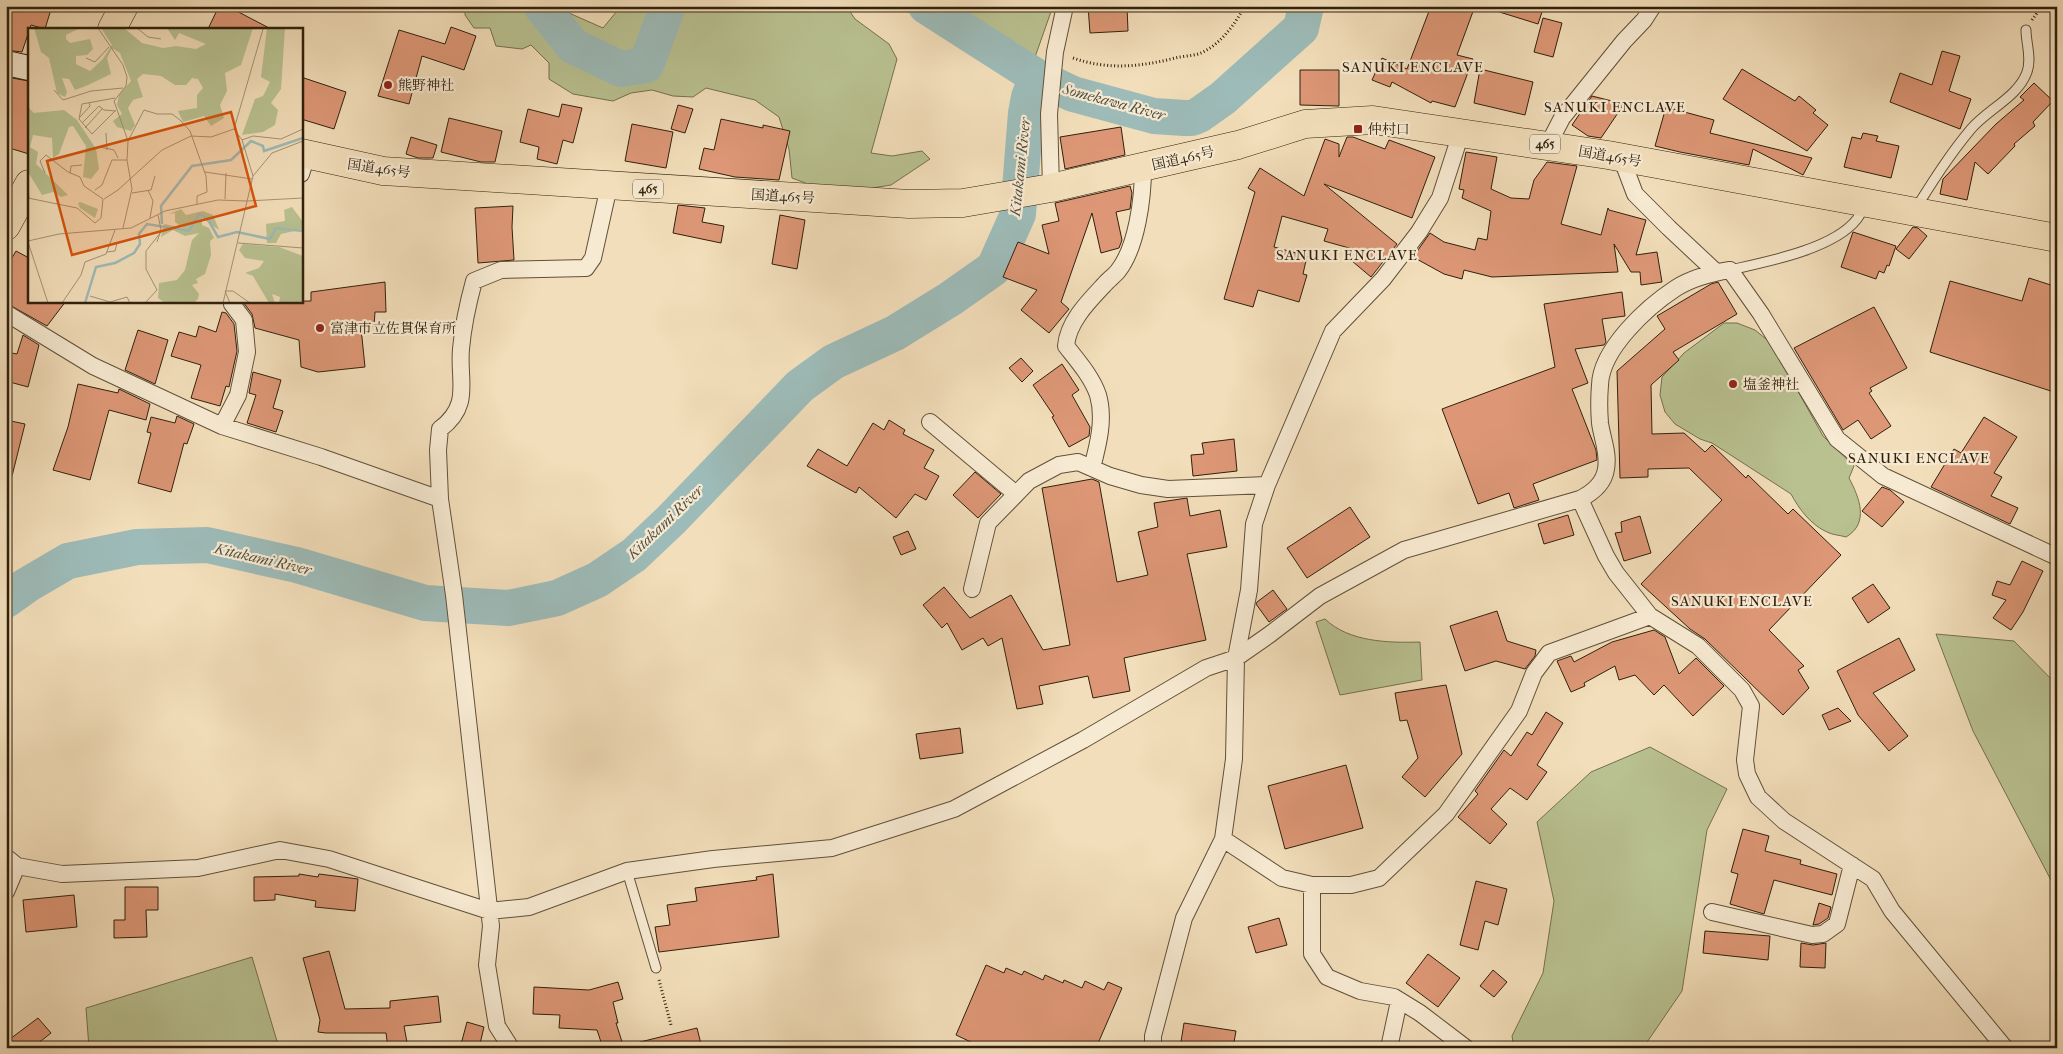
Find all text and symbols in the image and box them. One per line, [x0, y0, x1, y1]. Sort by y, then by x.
inset map [28, 28, 302, 302]
district label: SANUKI ENCLAVE [1342, 58, 1484, 76]
place label: 熊野神社 [398, 77, 454, 94]
marker: 熊野神社 [382, 79, 394, 91]
water label: Somekawa River [1060, 79, 1168, 125]
district label: SANUKI ENCLAVE [1544, 98, 1686, 116]
water label: Kitakami River [1006, 116, 1034, 218]
place label: 仲村口 [1368, 121, 1410, 138]
marker: 仲村口 [1352, 123, 1364, 135]
road number: 465 [1530, 134, 1560, 154]
street label: 国道465号 [1150, 143, 1216, 174]
street label: 国道465号 [1577, 143, 1643, 170]
street label: 国道465号 [346, 156, 412, 181]
road number: 465 [633, 180, 663, 198]
street label: 国道465号 [751, 186, 815, 207]
district label: SANUKI ENCLAVE [1276, 246, 1418, 264]
place label: 富津市立佐貫保育所 [330, 320, 456, 337]
marker: 富津市立佐貫保育所 [314, 322, 326, 334]
place label: 塩釜神社 [1743, 376, 1799, 393]
marker: 塩釜神社 [1727, 378, 1739, 390]
district label: SANUKI ENCLAVE [1848, 449, 1990, 467]
water label: Kitakami River [622, 480, 708, 563]
water label: Kitakami River [212, 539, 314, 579]
district label: SANUKI ENCLAVE [1671, 592, 1813, 610]

